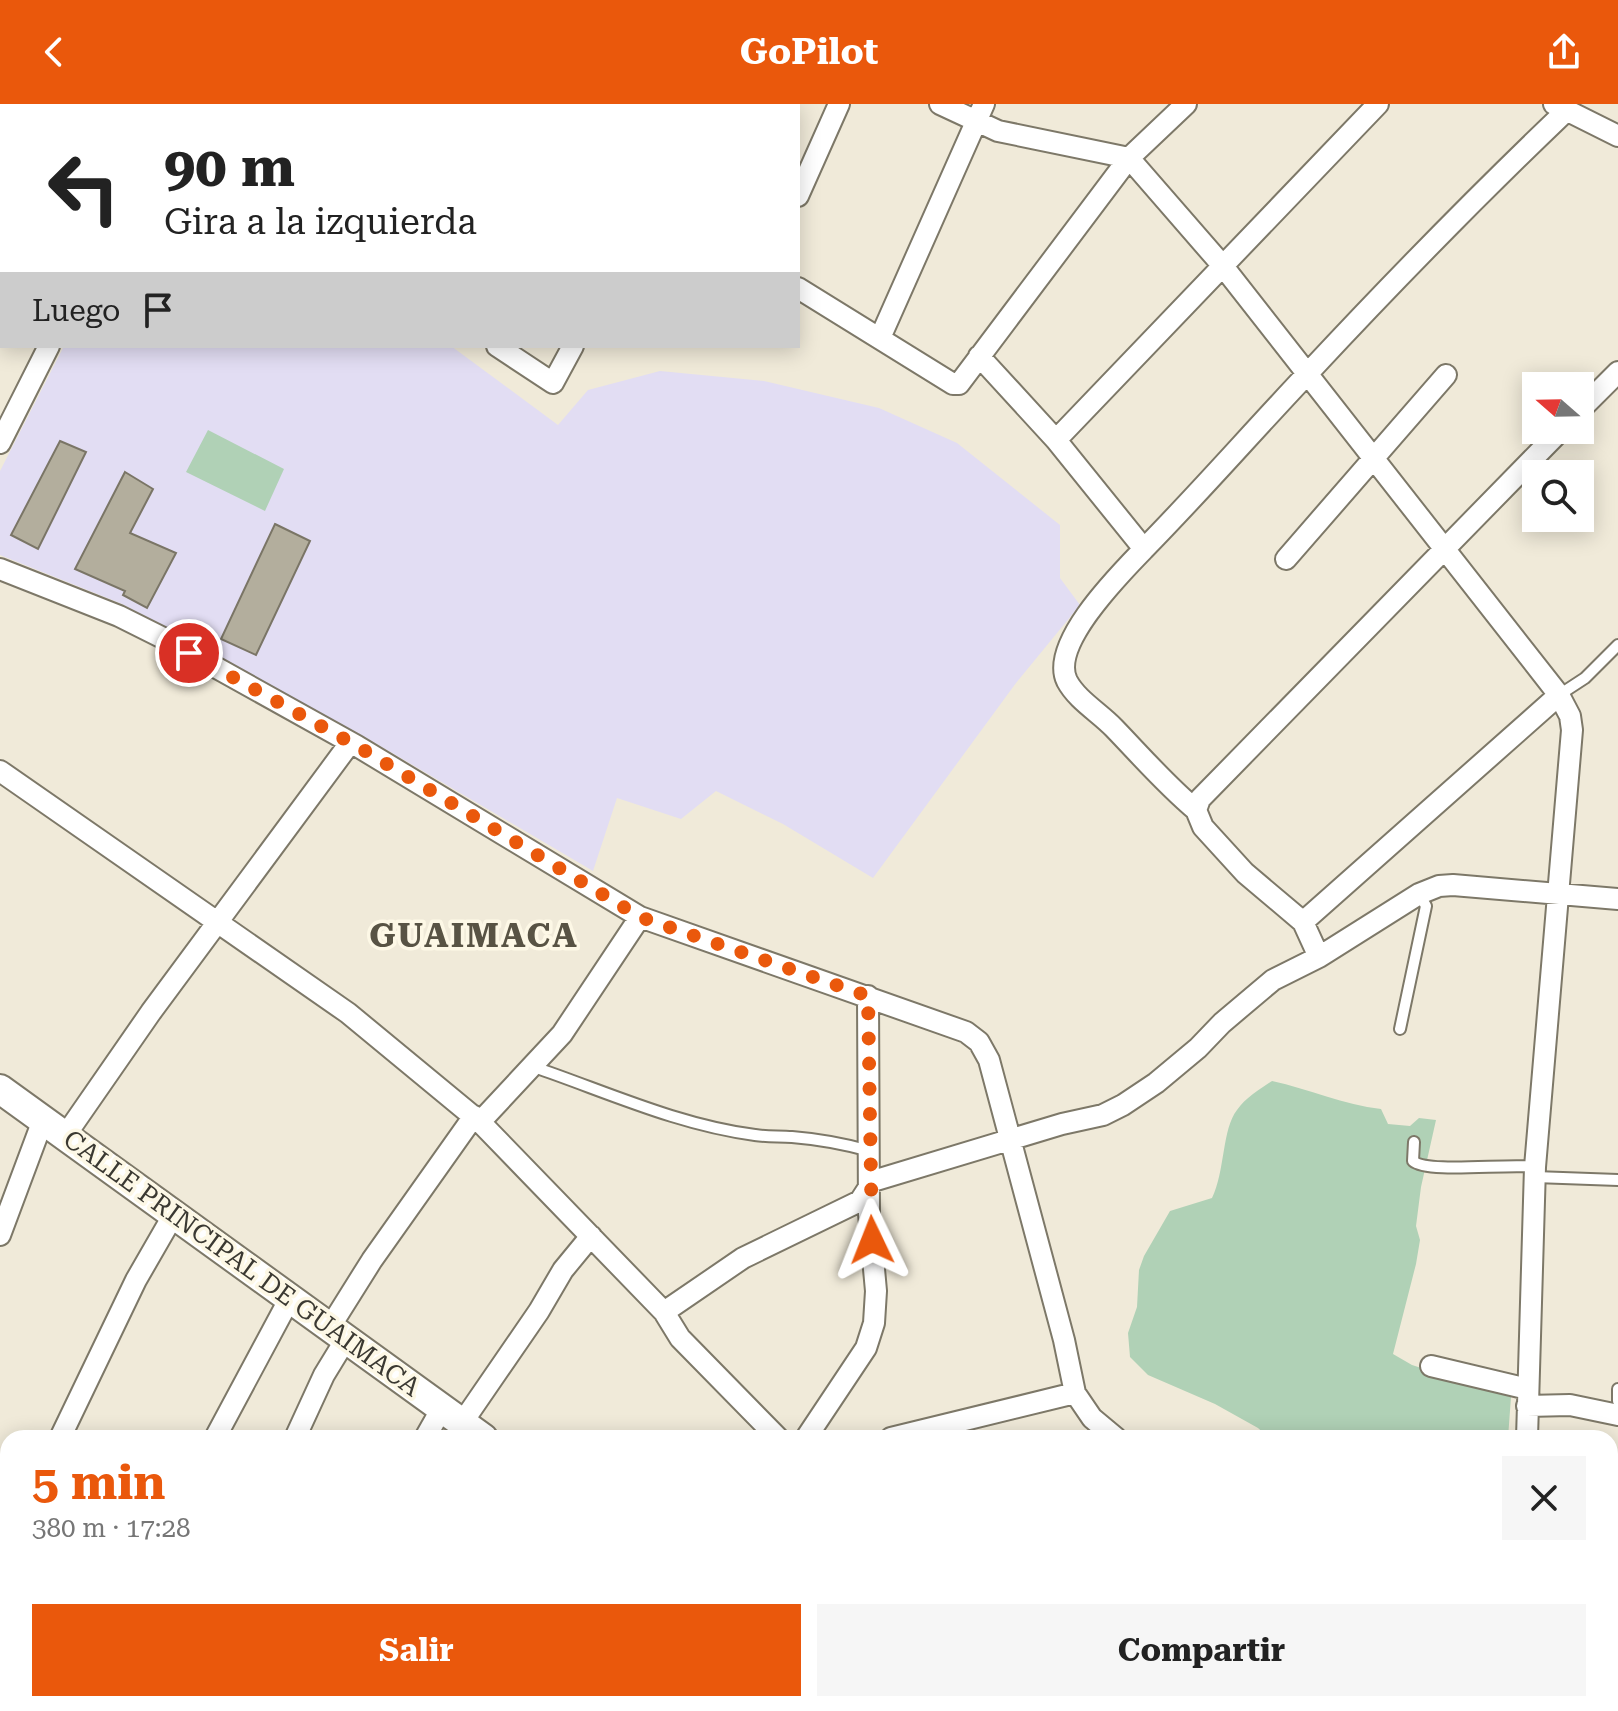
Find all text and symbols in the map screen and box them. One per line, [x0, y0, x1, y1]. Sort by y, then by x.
icon: back [32, 30, 76, 74]
icon: share [1542, 30, 1586, 74]
text: GoPilot [740, 31, 878, 73]
text: 90 m [164, 134, 295, 200]
icon: left [32, 136, 136, 240]
text: Gira a la izquierda [164, 201, 477, 243]
icon: arrive [136, 288, 180, 332]
text: Luego [32, 293, 120, 328]
north arrow [1522, 372, 1594, 444]
map controls [1522, 372, 1594, 532]
button: search [1522, 460, 1594, 532]
pin [155, 619, 223, 687]
icon: arrive [167, 631, 211, 675]
district label: GUAIMACA [369, 915, 579, 955]
street label: CALLE PRINCIPAL DE GUAIMACA [58, 1124, 426, 1402]
position arrow [830, 1198, 914, 1282]
text: 5 min [32, 1455, 165, 1511]
button: close [1502, 1456, 1586, 1540]
text: 380 m · 17:28 [32, 1513, 191, 1543]
button: Salir [32, 1604, 801, 1696]
button: Compartir [817, 1604, 1586, 1696]

